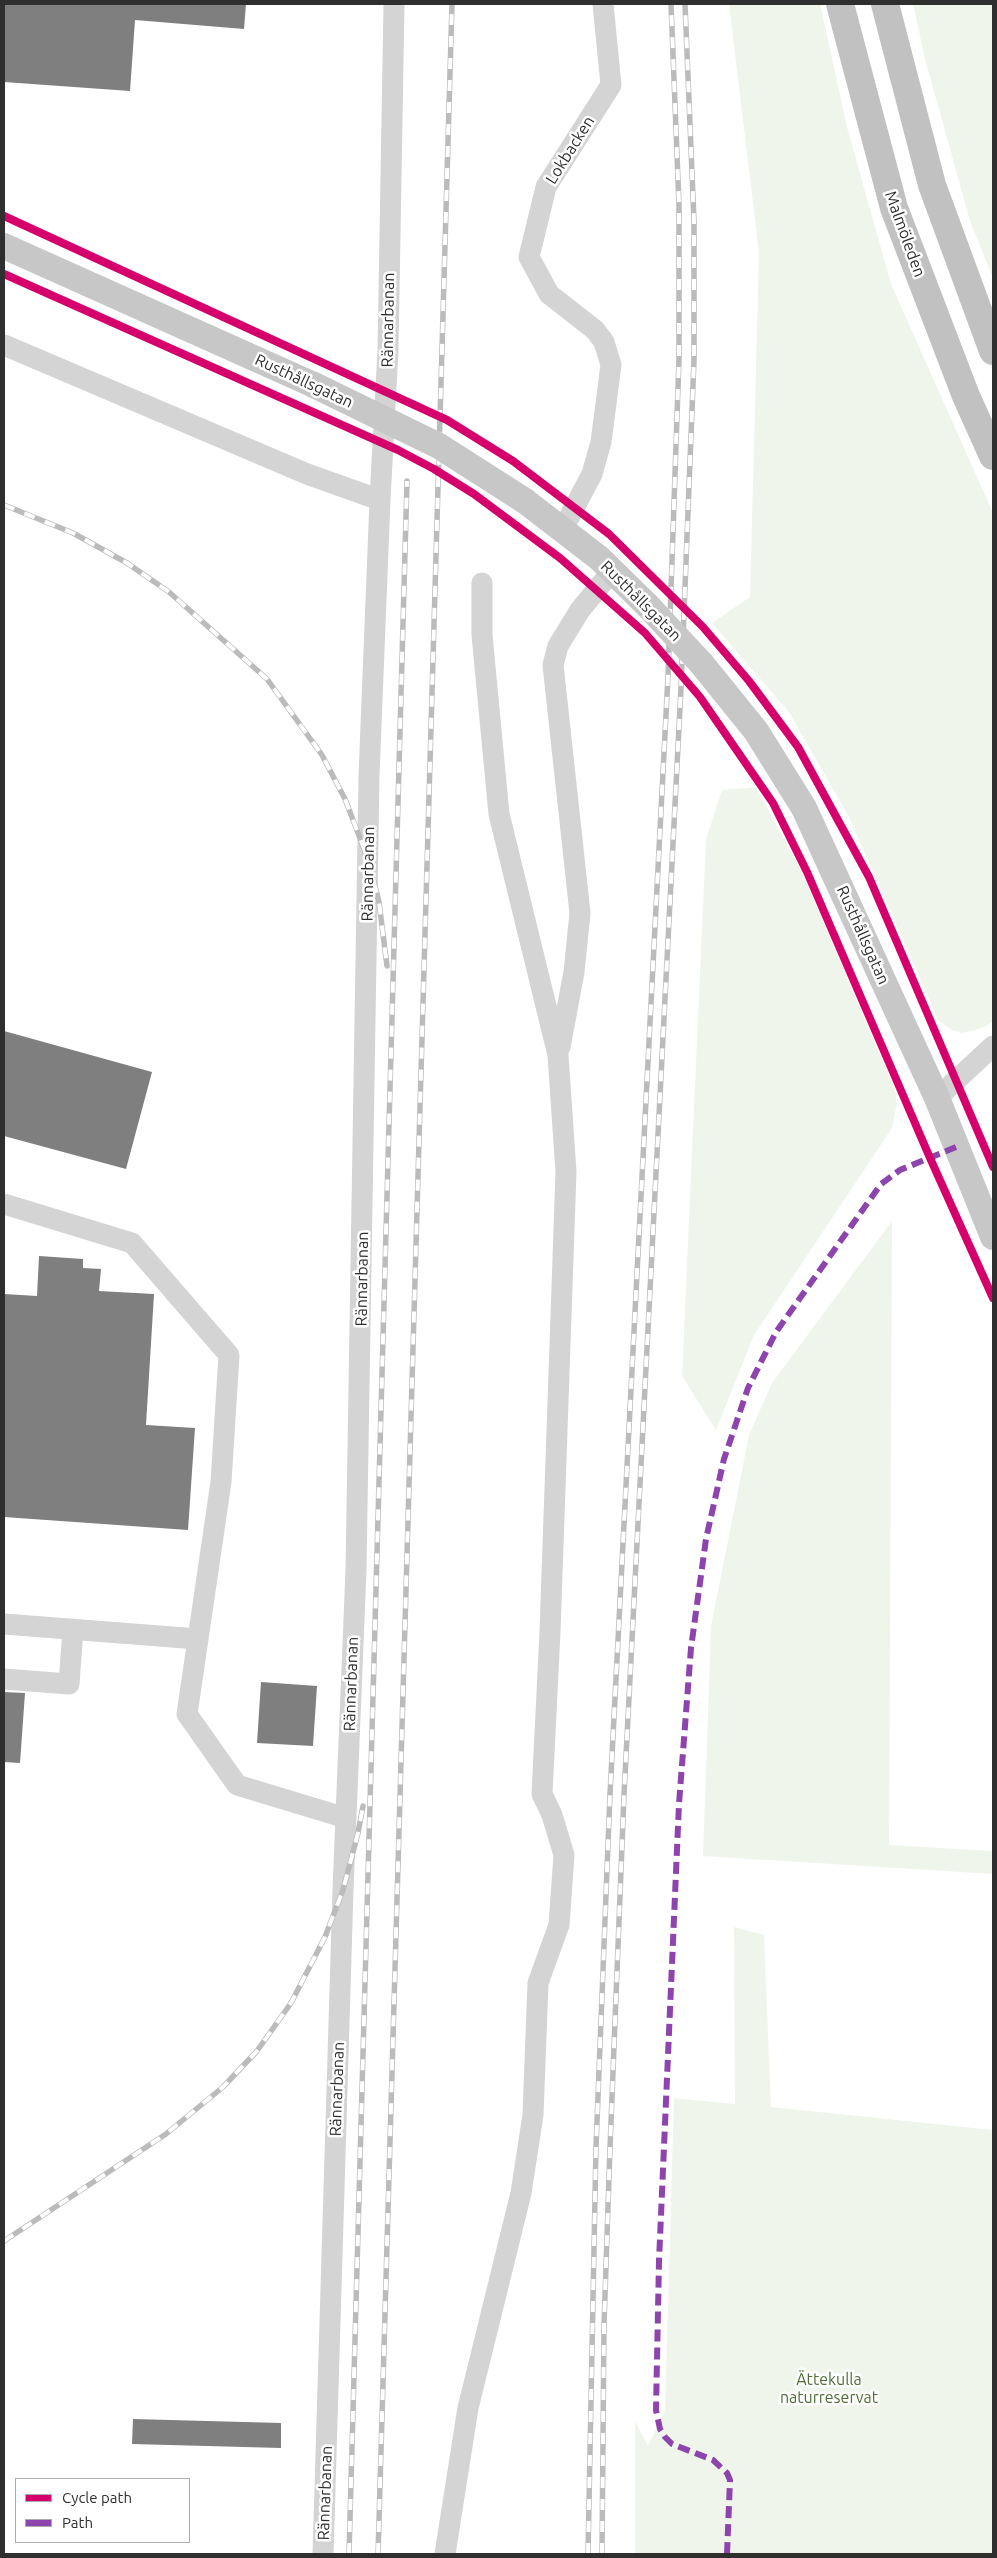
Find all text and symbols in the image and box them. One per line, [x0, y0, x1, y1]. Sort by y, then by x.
street label: Lokbacken [542, 113, 598, 187]
street label: Malmöleden [881, 189, 929, 279]
street label: Rännarbanan [378, 272, 398, 368]
street label: Rusthållsgatan [252, 350, 356, 412]
street label: Rusthållsgatan [597, 557, 685, 645]
street label: Rännarbanan [358, 826, 378, 922]
street label: Rusthållsgatan [833, 883, 893, 987]
street label: Rännarbanan [352, 1231, 372, 1327]
street label: Rännarbanan [340, 1636, 362, 1732]
street label: Rännarbanan [326, 2041, 348, 2137]
park label: Ättekulla naturreservat [780, 2370, 878, 2408]
street label: Rännarbanan [314, 2445, 336, 2541]
legend [15, 2478, 190, 2543]
text: Cycle path [62, 2489, 132, 2506]
text: Path [62, 2514, 93, 2531]

